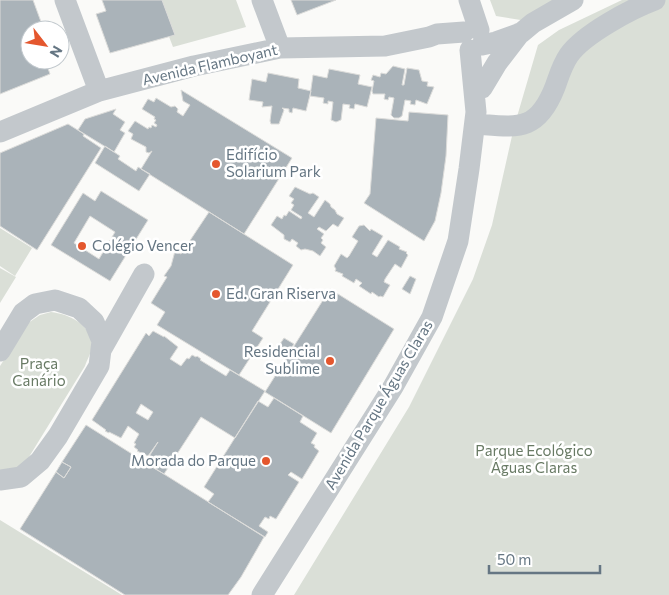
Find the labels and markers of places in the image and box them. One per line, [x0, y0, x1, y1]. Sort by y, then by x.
place label: Edifício Solarium Park [226, 145, 321, 180]
marker: Edifício Solarium Park [210, 158, 222, 170]
place label: Colégio Vencer [92, 236, 194, 254]
marker: Colégio Vencer [76, 240, 88, 252]
place label: Ed. Gran Riserva [226, 284, 336, 302]
marker: Ed. Gran Riserva [210, 288, 222, 300]
place label: Residencial Sublime [244, 342, 320, 377]
marker: Residencial Sublime [324, 355, 336, 367]
place label: Morada do Parque [131, 451, 256, 469]
marker: Morada do Parque [260, 455, 272, 467]

